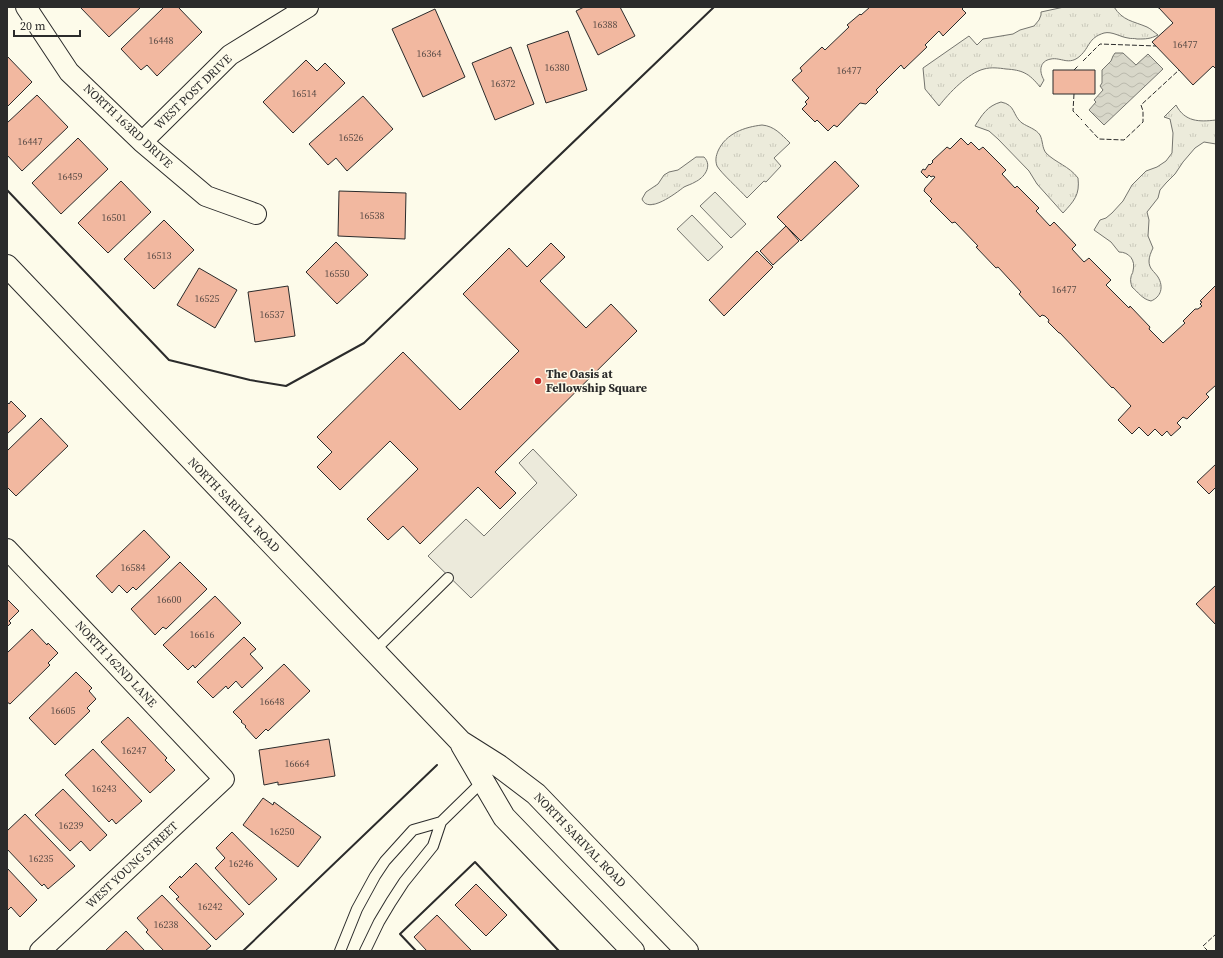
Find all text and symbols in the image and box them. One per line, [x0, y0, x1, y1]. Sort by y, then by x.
scale bar [14, 12, 80, 38]
text: 20 m [20, 18, 46, 34]
house number: 16388 [593, 18, 618, 31]
house number: 16448 [149, 34, 174, 47]
house number: 16477 [1173, 38, 1198, 51]
house number: 16364 [417, 47, 442, 60]
street label: WEST POST DRIVE [151, 51, 235, 133]
house number: 16380 [545, 61, 570, 74]
house number: 16477 [837, 64, 862, 77]
house number: 16372 [491, 77, 516, 90]
street label: NORTH 163RD DRIVE [80, 80, 176, 172]
house number: 16514 [292, 87, 317, 100]
house number: 16526 [339, 131, 364, 144]
house number: 16447 [18, 135, 43, 148]
house number: 16459 [58, 170, 83, 183]
house number: 16538 [360, 209, 385, 222]
house number: 16501 [102, 211, 127, 224]
house number: 16513 [147, 249, 172, 262]
house number: 16550 [325, 267, 350, 280]
house number: 16477 [1052, 283, 1077, 296]
house number: 16525 [195, 292, 220, 305]
house number: 16537 [260, 308, 285, 321]
place label: The Oasis at Fellowship Square [546, 366, 647, 396]
marker: The Oasis at Fellowship Square [533, 376, 543, 386]
street label: NORTH SARIVAL ROAD [184, 454, 284, 556]
house number: 16584 [121, 561, 146, 574]
house number: 16600 [157, 593, 182, 606]
street label: NORTH 162ND LANE [72, 617, 160, 711]
house number: 16616 [190, 628, 215, 641]
house number: 16648 [260, 695, 285, 708]
house number: 16605 [51, 704, 76, 717]
house number: 16247 [122, 744, 147, 757]
house number: 16664 [285, 757, 310, 770]
house number: 16243 [92, 782, 117, 795]
street label: NORTH SARIVAL ROAD [530, 789, 630, 891]
street label: WEST YOUNG STREET [82, 818, 182, 912]
house number: 16239 [59, 819, 84, 832]
house number: 16250 [270, 825, 295, 838]
house number: 16235 [29, 852, 54, 865]
house number: 16246 [229, 857, 254, 870]
house number: 16242 [198, 900, 223, 913]
house number: 16238 [154, 918, 179, 931]

